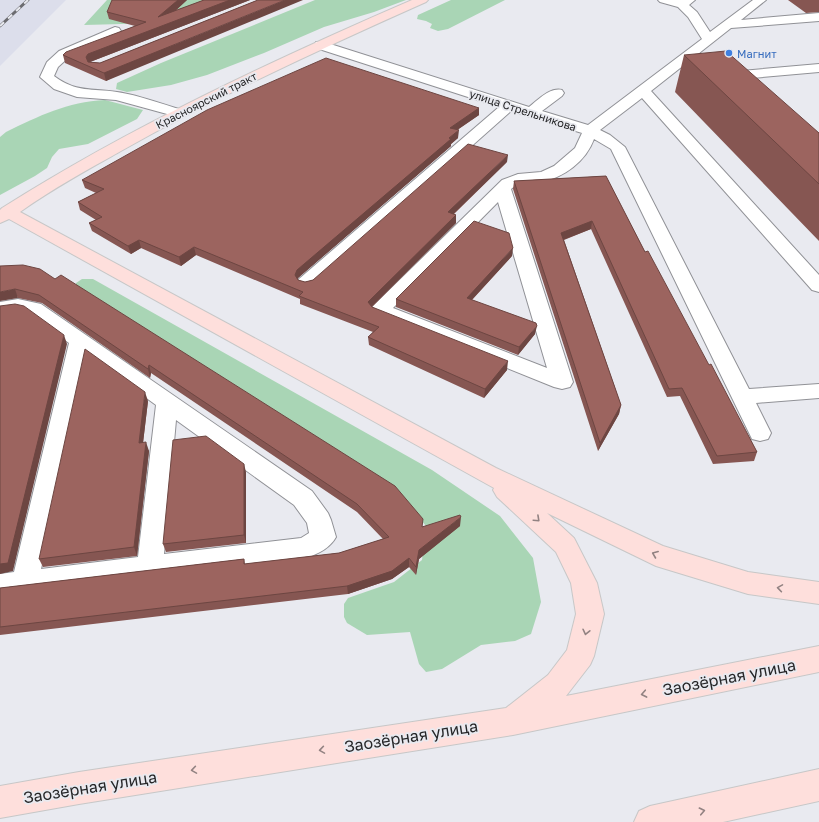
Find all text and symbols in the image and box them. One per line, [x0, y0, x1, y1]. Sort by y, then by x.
place label: Магнит [737, 47, 777, 60]
marker: Магнит [724, 48, 734, 58]
street label: Красноярский тракт [153, 69, 259, 131]
street label: улица Стрельникова [468, 87, 578, 133]
one-way arrow [532, 515, 540, 522]
one-way arrow [652, 551, 659, 559]
one-way arrow [777, 584, 784, 593]
one-way arrow [582, 629, 590, 635]
street label: Заозёрная улица [661, 654, 797, 700]
one-way arrow [640, 690, 647, 698]
street label: Заозёрная улица [343, 716, 479, 756]
one-way arrow [319, 745, 325, 754]
one-way arrow [191, 765, 197, 774]
street label: Заозёрная улица [22, 767, 158, 807]
one-way arrow [699, 807, 705, 815]

